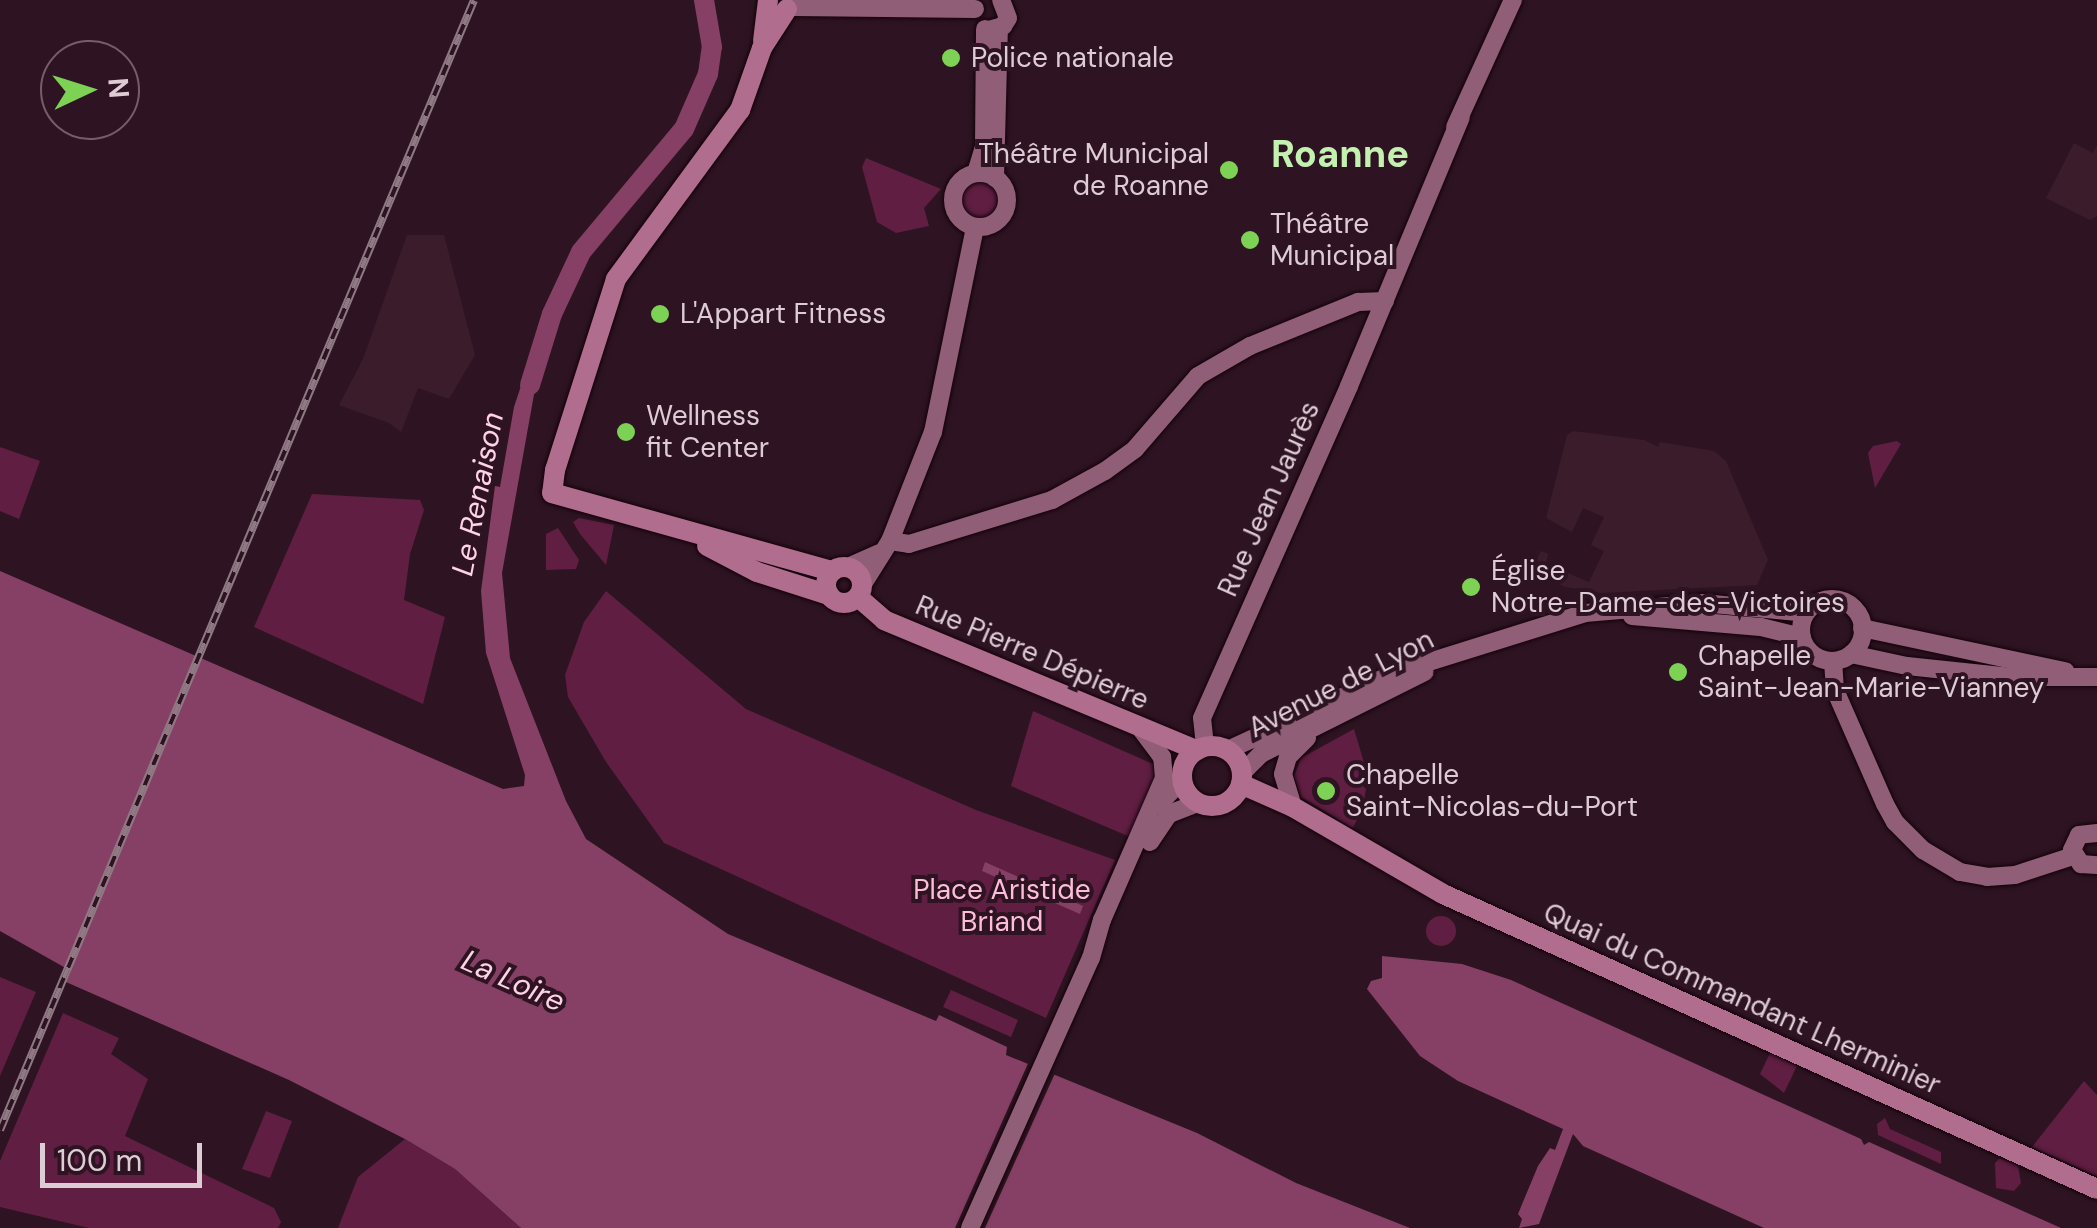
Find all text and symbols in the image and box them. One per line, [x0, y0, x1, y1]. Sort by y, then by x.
north arrow [40, 40, 140, 140]
place label: Police nationale [971, 41, 1174, 75]
marker: Police nationale [940, 47, 962, 69]
text: N [99, 77, 138, 99]
district label: Roanne [1271, 132, 1409, 178]
place label: Théâtre Municipal de Roanne [978, 137, 1209, 203]
marker: Théâtre Municipal de Roanne [1218, 159, 1240, 181]
place label: Théâtre Municipal [1270, 207, 1394, 273]
marker: Théâtre Municipal [1239, 229, 1261, 251]
place label: L'Appart Fitness [680, 297, 886, 331]
marker: L'Appart Fitness [649, 303, 671, 325]
street label: Rue Jean Jaurès [1211, 396, 1327, 602]
place label: Wellness fit Center [646, 399, 769, 465]
water label: Le Renaison [444, 409, 512, 579]
marker: Wellness fit Center [615, 421, 637, 443]
place label: Église Notre-Dame-des-Victoires [1491, 554, 1845, 620]
marker: Église Notre-Dame-des-Victoires [1460, 576, 1482, 598]
street label: Rue Pierre Dépierre [910, 589, 1154, 717]
street label: Avenue de Lyon [1243, 623, 1439, 745]
place label: Chapelle Saint-Jean-Marie-Vianney [1698, 639, 2044, 705]
marker: Chapelle Saint-Jean-Marie-Vianney [1667, 661, 1689, 683]
place label: Chapelle Saint-Nicolas-du-Port [1346, 758, 1638, 824]
marker: Chapelle Saint-Nicolas-du-Port [1315, 780, 1337, 802]
park label: Place Aristide Briand [913, 873, 1091, 939]
street label: Quai du Commandant Lherminier [1538, 896, 1946, 1102]
water label: La Loire [456, 942, 570, 1020]
scale bar [45, 1123, 208, 1185]
text: 100 m [57, 1141, 142, 1180]

